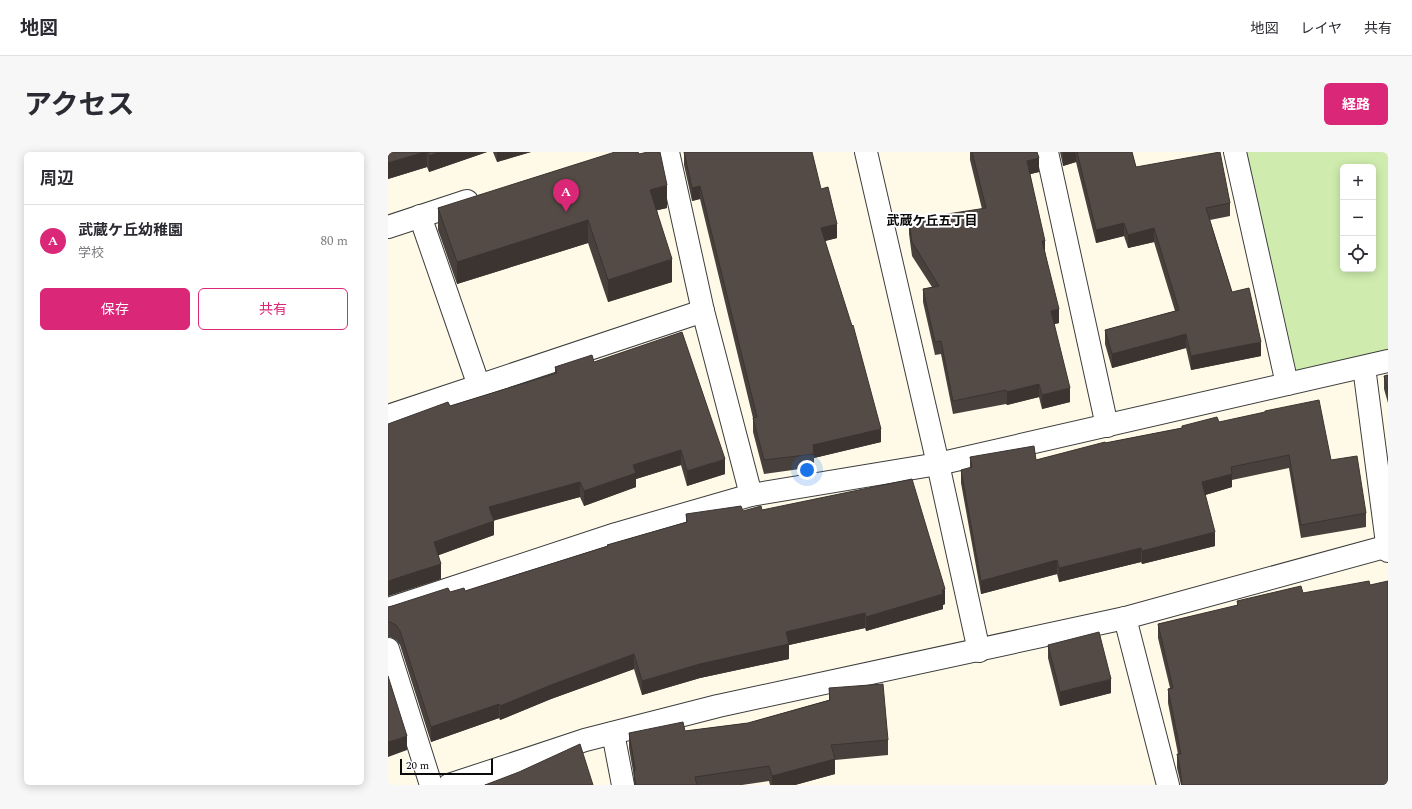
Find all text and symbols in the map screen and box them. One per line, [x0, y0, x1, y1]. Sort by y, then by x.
text: 地図 [20, 14, 58, 43]
text: 地図 [1250, 18, 1278, 39]
text: レイヤ [1300, 18, 1342, 39]
text: 共有 [1364, 18, 1392, 39]
button: 経路 [1324, 83, 1388, 125]
text: アクセス [24, 84, 135, 127]
map controls [1340, 164, 1376, 272]
button: + [1340, 164, 1376, 200]
text: 周辺 [40, 166, 74, 192]
pin: A [553, 179, 579, 212]
button: − [1340, 200, 1376, 236]
district label: 武蔵ケ丘五丁目 [886, 211, 978, 231]
text: 武蔵ケ丘幼稚園 [78, 219, 183, 242]
text: A [48, 231, 58, 251]
text: 80 m [321, 231, 348, 251]
button: locate [1340, 236, 1376, 272]
text: 学校 [78, 243, 104, 263]
button: 保存 [40, 288, 190, 330]
button: 共有 [198, 288, 348, 330]
your location [797, 460, 817, 480]
scale bar [400, 757, 493, 776]
text: 20 m [406, 757, 429, 774]

